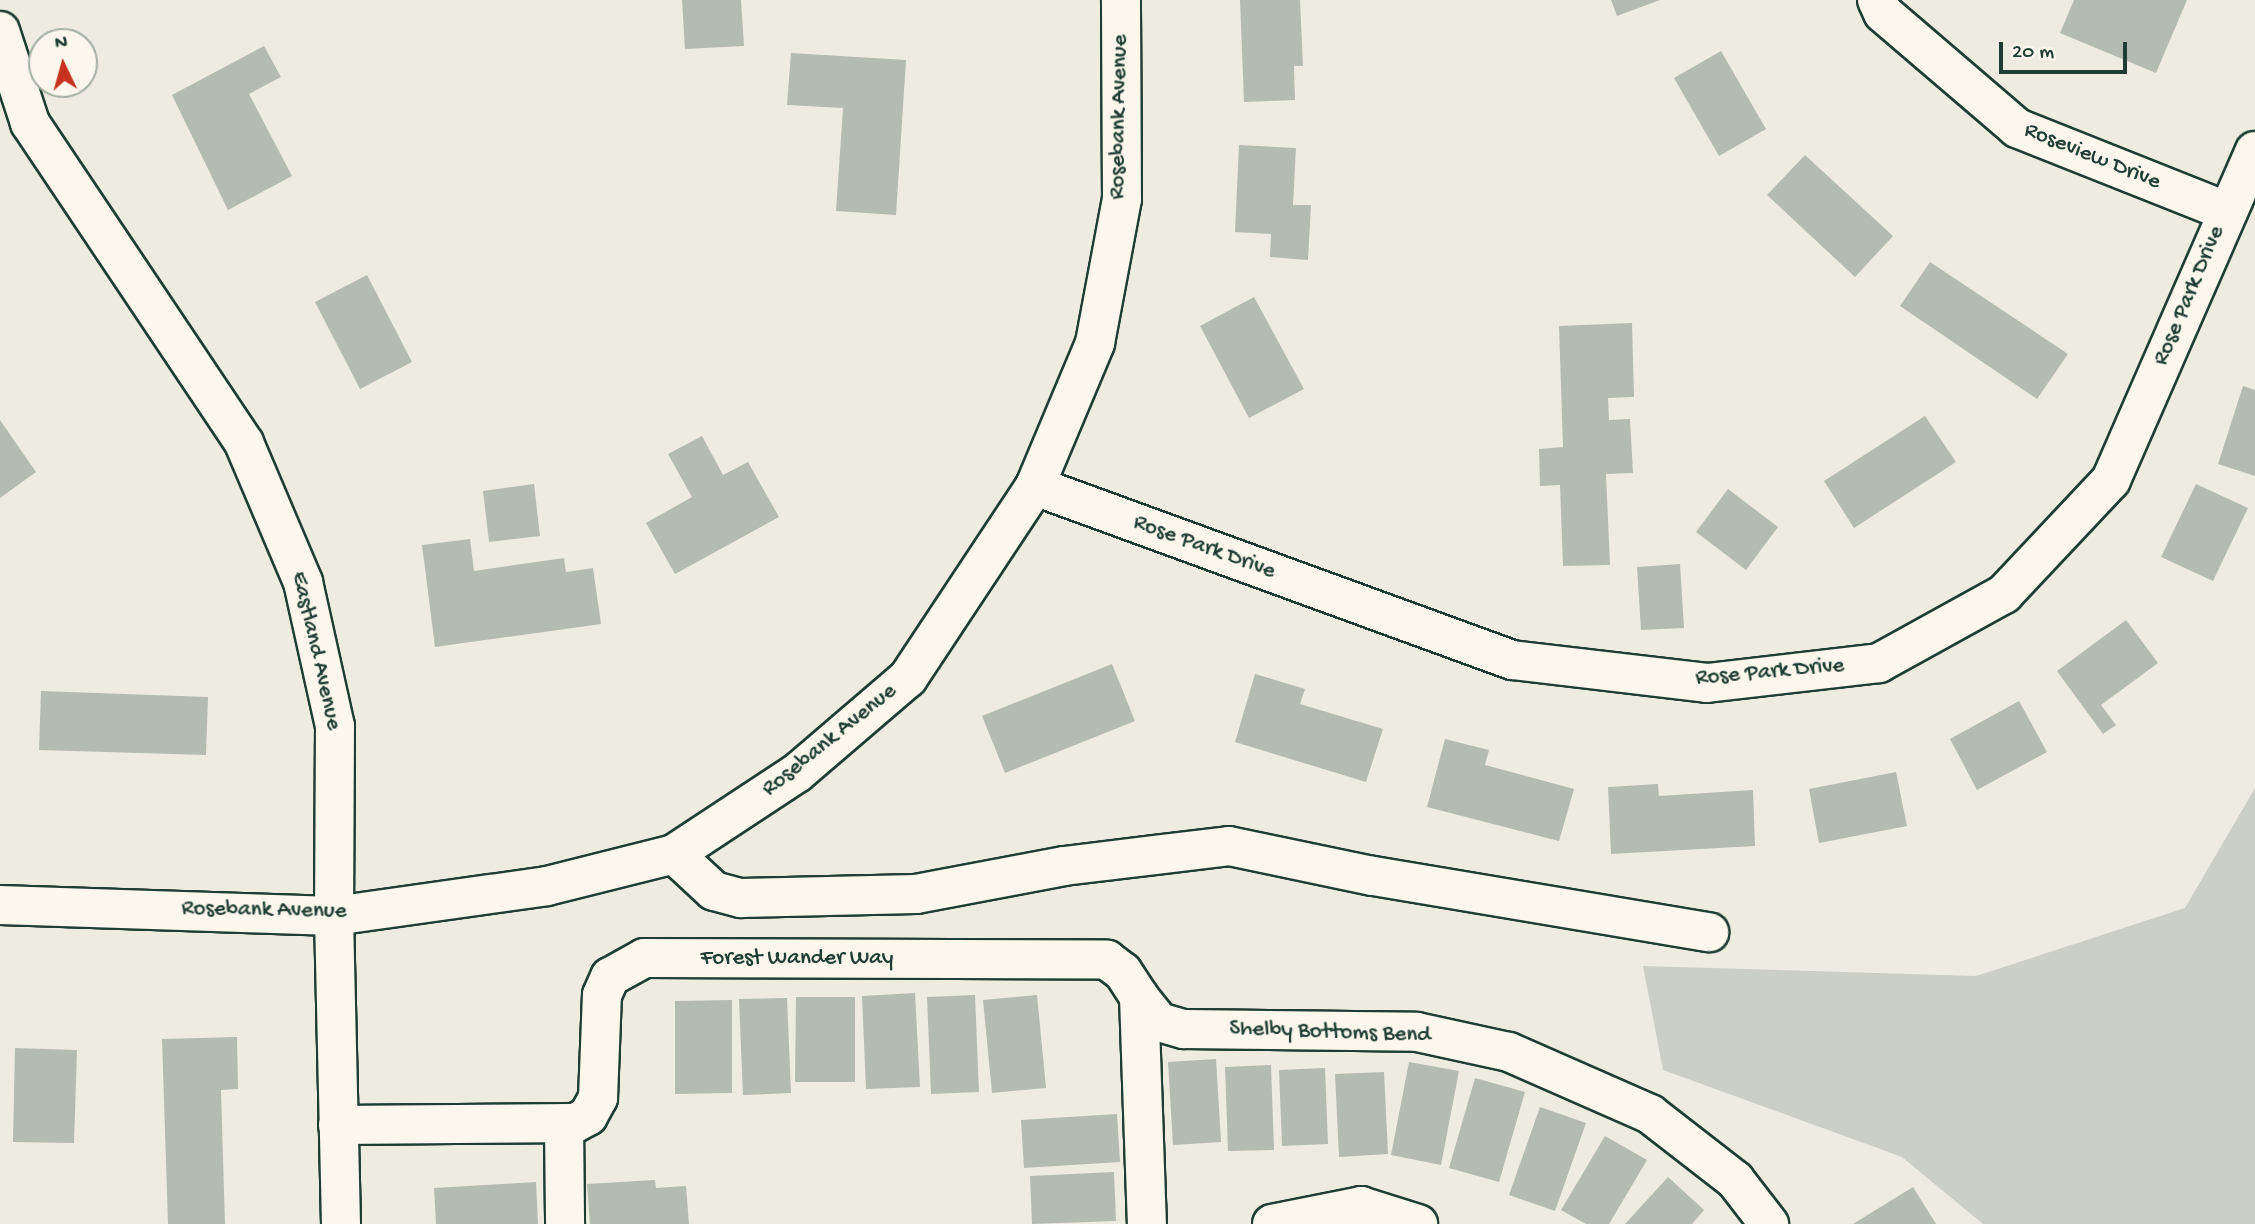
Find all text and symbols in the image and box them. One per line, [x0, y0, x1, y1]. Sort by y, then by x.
north arrow [28, 28, 98, 98]
scale bar [2003, 28, 2131, 72]
text: N [54, 32, 68, 56]
street label: Rosebank Avenue [1105, 34, 1135, 200]
text: 20 m [2012, 41, 2054, 66]
street label: Roseview Drive [2020, 117, 2164, 197]
street label: Rose Park Drive [2148, 222, 2232, 370]
street label: Rose Park Drive [1129, 510, 1279, 586]
street label: Eastland Avenue [283, 569, 347, 733]
street label: Rose Park Drive [1694, 653, 1846, 693]
street label: Rosebank Avenue [757, 678, 903, 804]
street label: Rosebank Avenue [181, 896, 347, 926]
street label: Forest Wander Way [701, 945, 893, 973]
street label: Shelby Bottoms Bend [1229, 1016, 1431, 1050]

